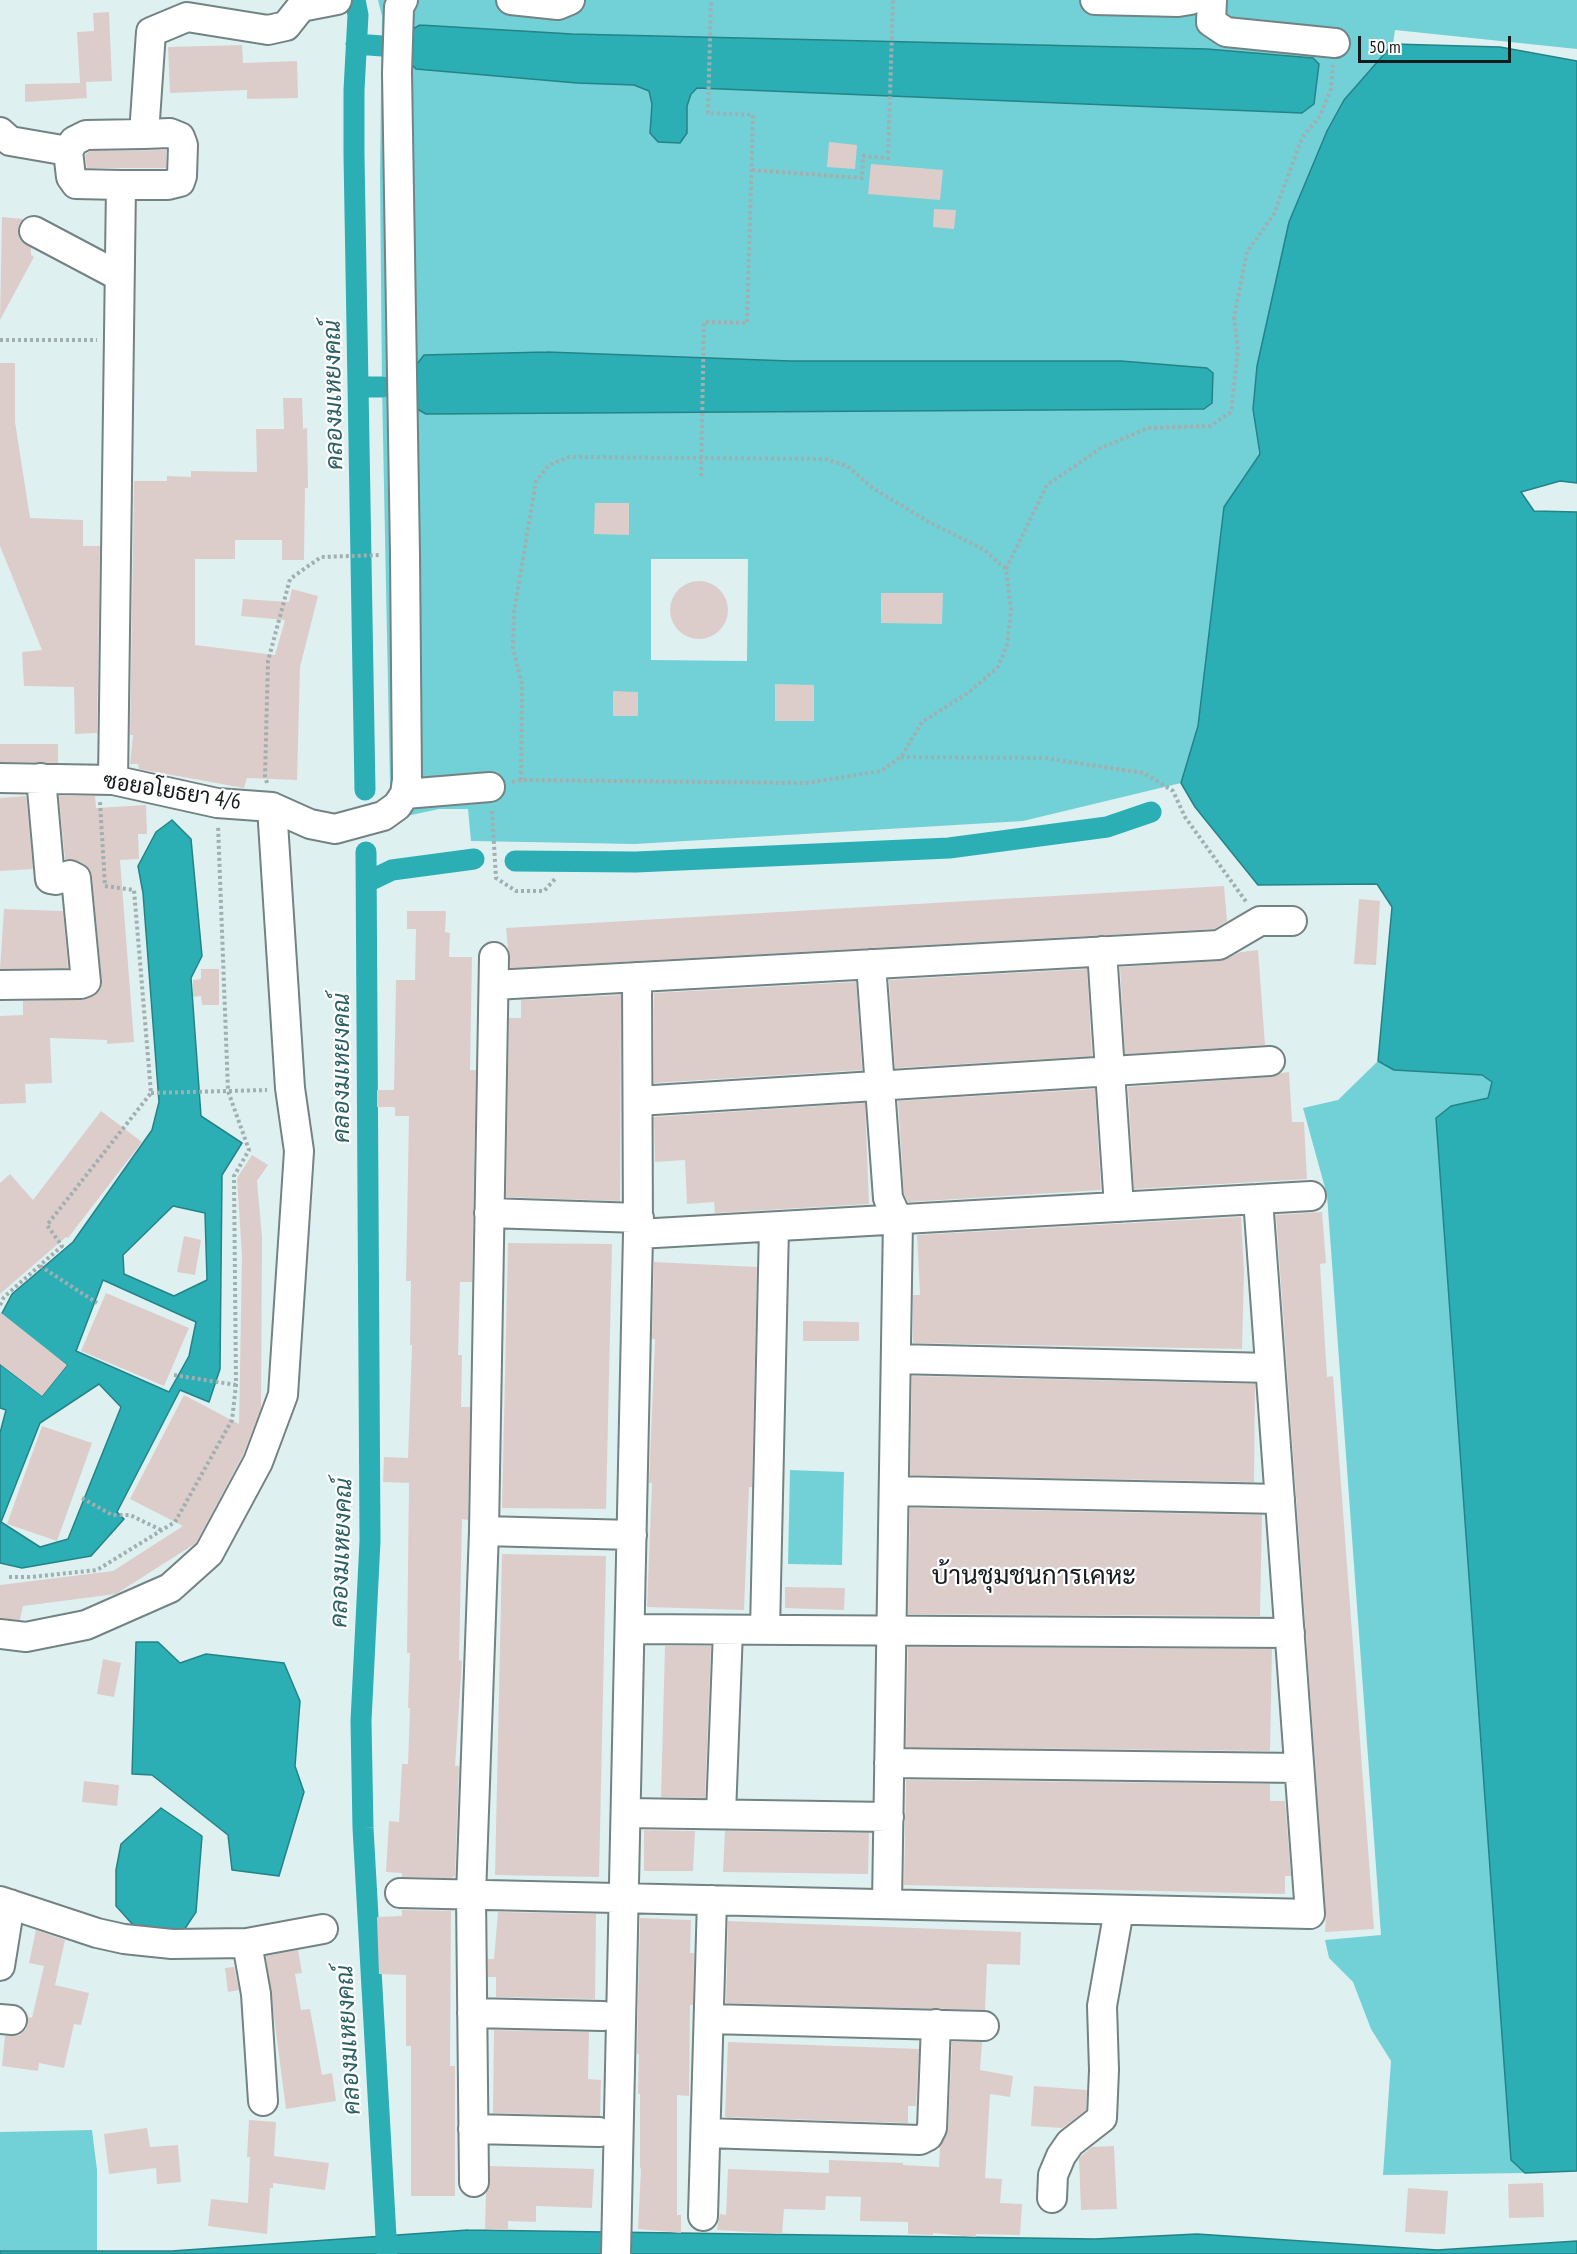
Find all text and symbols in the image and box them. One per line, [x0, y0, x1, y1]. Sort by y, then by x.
scale bar [1361, 24, 1514, 62]
text: 50 m [1369, 35, 1401, 58]
water label: คลองมเหยงคณ์ [318, 320, 350, 470]
street label: ซอยอโยธยา 4/6 [101, 768, 243, 816]
water label: คลองมเหยงคณ์ [328, 993, 356, 1143]
water label: คลองมเหยงคณ์ [325, 1478, 359, 1628]
district label: บ้านชุมชนการเคหะ [932, 1561, 1136, 1593]
water label: คลองมเหยงคณ์ [331, 1964, 367, 2116]

